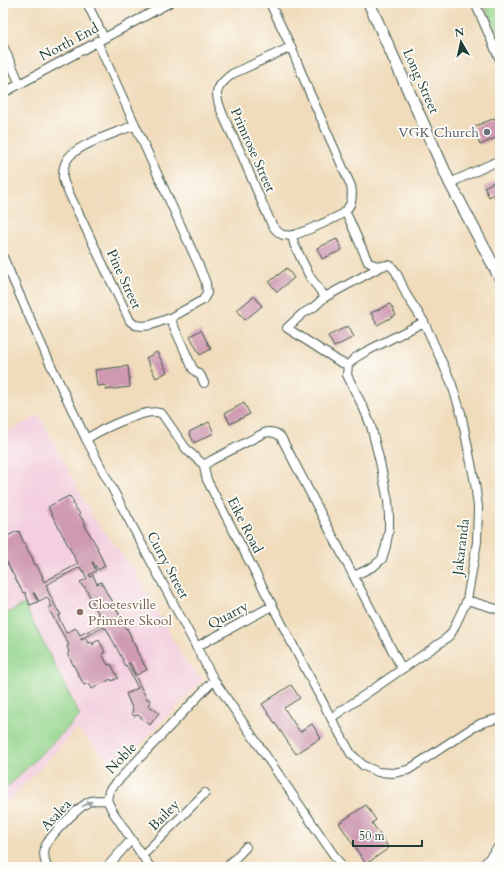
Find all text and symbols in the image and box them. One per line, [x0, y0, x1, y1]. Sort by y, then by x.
street label: North End [36, 18, 102, 66]
north arrow [441, 22, 481, 62]
text: N [454, 24, 466, 41]
street label: Long Street [398, 45, 444, 117]
street label: Primrose Street [226, 105, 280, 196]
place label: VGK Church [398, 123, 479, 142]
marker: VGK Church [482, 127, 492, 137]
street label: Pine Street [102, 246, 146, 313]
street label: Eike Road [223, 494, 268, 557]
street label: Jakaranda [448, 518, 474, 578]
street label: Curry Street [142, 528, 194, 602]
place label: Cloetesville Primêre Skool [88, 595, 172, 630]
street label: Quarry [204, 596, 252, 634]
marker: Cloetesville Primêre Skool [75, 607, 85, 617]
street label: Noble [101, 738, 141, 778]
street label: Asalea [37, 795, 75, 835]
street label: Bailey [144, 795, 184, 835]
one-way arrow [81, 801, 93, 807]
scale bar [353, 822, 422, 848]
text: 50 m [359, 828, 386, 844]

